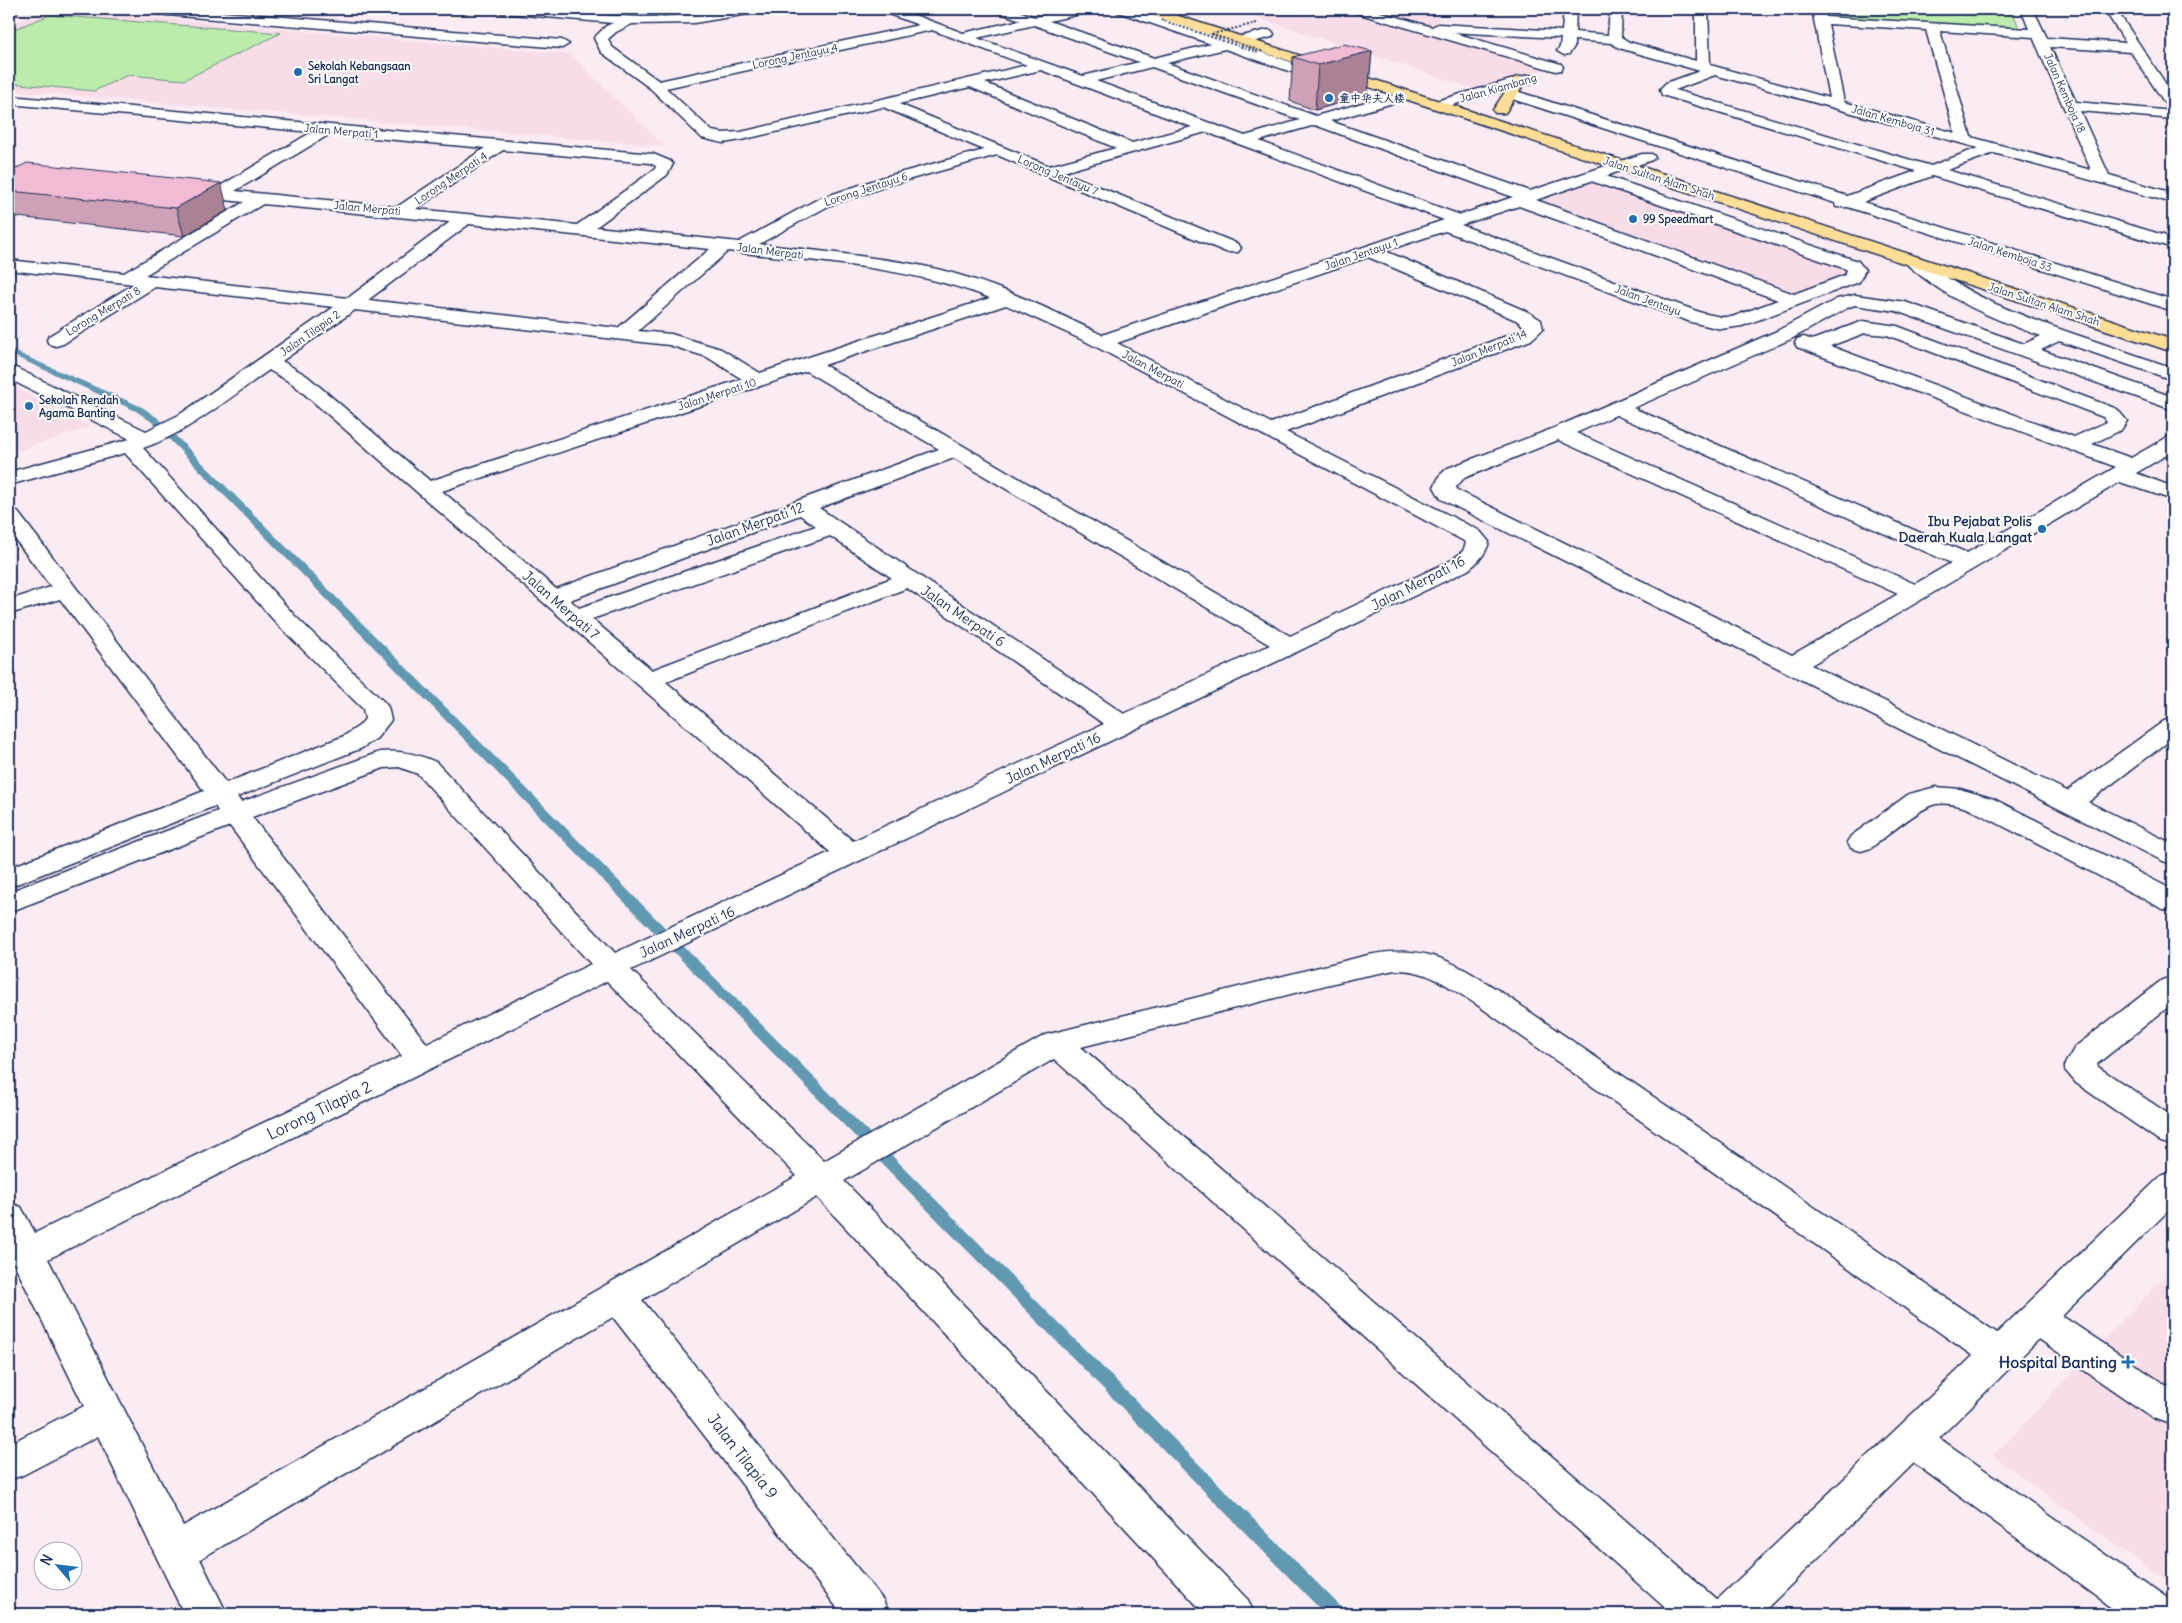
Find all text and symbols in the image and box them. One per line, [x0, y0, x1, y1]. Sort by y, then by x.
street label: Lorong Jentayu 4 [751, 40, 839, 72]
street label: Jalan Kemboja 18 [2041, 51, 2089, 135]
place label: Sekolah Kebangsaan Sri Langat [308, 59, 411, 87]
marker: Sekolah Kebangsaan Sri Langat [292, 66, 304, 78]
street label: Jalan Kiambang [1458, 70, 1538, 106]
place label: 童中华夫人楼 [1339, 91, 1405, 105]
marker: 童中华夫人楼 [1323, 92, 1335, 104]
street label: Jalan Kemboja 31 [1850, 101, 1936, 139]
street label: Jalan Merpati 1 [303, 121, 379, 141]
street label: Lorong Merpati 4 [412, 149, 490, 207]
street label: Lorong Jentayu 7 [1016, 152, 1101, 199]
street label: Jalan Sultan Alam Shah [1601, 153, 1717, 203]
street label: Lorong Jentayu 6 [822, 169, 910, 209]
street label: Jalan Merpati [333, 198, 401, 218]
place label: 99 Speedmart [1643, 212, 1713, 227]
marker: 99 Speedmart [1627, 213, 1639, 225]
street label: Jalan Kemboja 33 [1966, 234, 2054, 274]
street label: Jalan Jentayu 1 [1322, 235, 1400, 273]
street label: Jalan Merpati [736, 240, 804, 262]
street label: Jalan Sultan Alam Shah [1986, 279, 2102, 329]
street label: Jalan Jentayu [1613, 281, 1684, 319]
street label: Lorong Merpati 8 [63, 283, 143, 339]
street label: Jalan Tilapia 2 [277, 307, 343, 359]
street label: Jalan Merpati 14 [1449, 326, 1529, 370]
street label: Jalan Merpati [1120, 347, 1186, 391]
street label: Jalan Merpati 10 [676, 375, 758, 413]
place label: Sekolah Rendah Agama Banting [39, 393, 119, 421]
marker: Sekolah Rendah Agama Banting [23, 400, 35, 412]
street label: Jalan Merpati 12 [704, 498, 807, 550]
place label: Ibu Pejabat Polis Daerah Kuala Langat [1898, 512, 2033, 546]
marker: Ibu Pejabat Polis Daerah Kuala Langat [2036, 523, 2048, 535]
street label: Jalan Merpati 16 [1368, 552, 1468, 614]
street label: Jalan Merpati 7 [519, 567, 603, 643]
street label: Jalan Merpati 6 [918, 581, 1008, 651]
street label: Jalan Merpati 16 [1003, 728, 1103, 788]
street label: Jalan Merpati 16 [637, 902, 737, 962]
street label: Lorong Tilapia 2 [263, 1076, 375, 1144]
place label: Hospital Banting [1999, 1352, 2117, 1373]
marker: Hospital Banting [2121, 1355, 2135, 1369]
street label: Jalan Tilapia 9 [704, 1409, 782, 1503]
north arrow [32, 1540, 82, 1590]
text: N [36, 1551, 57, 1568]

